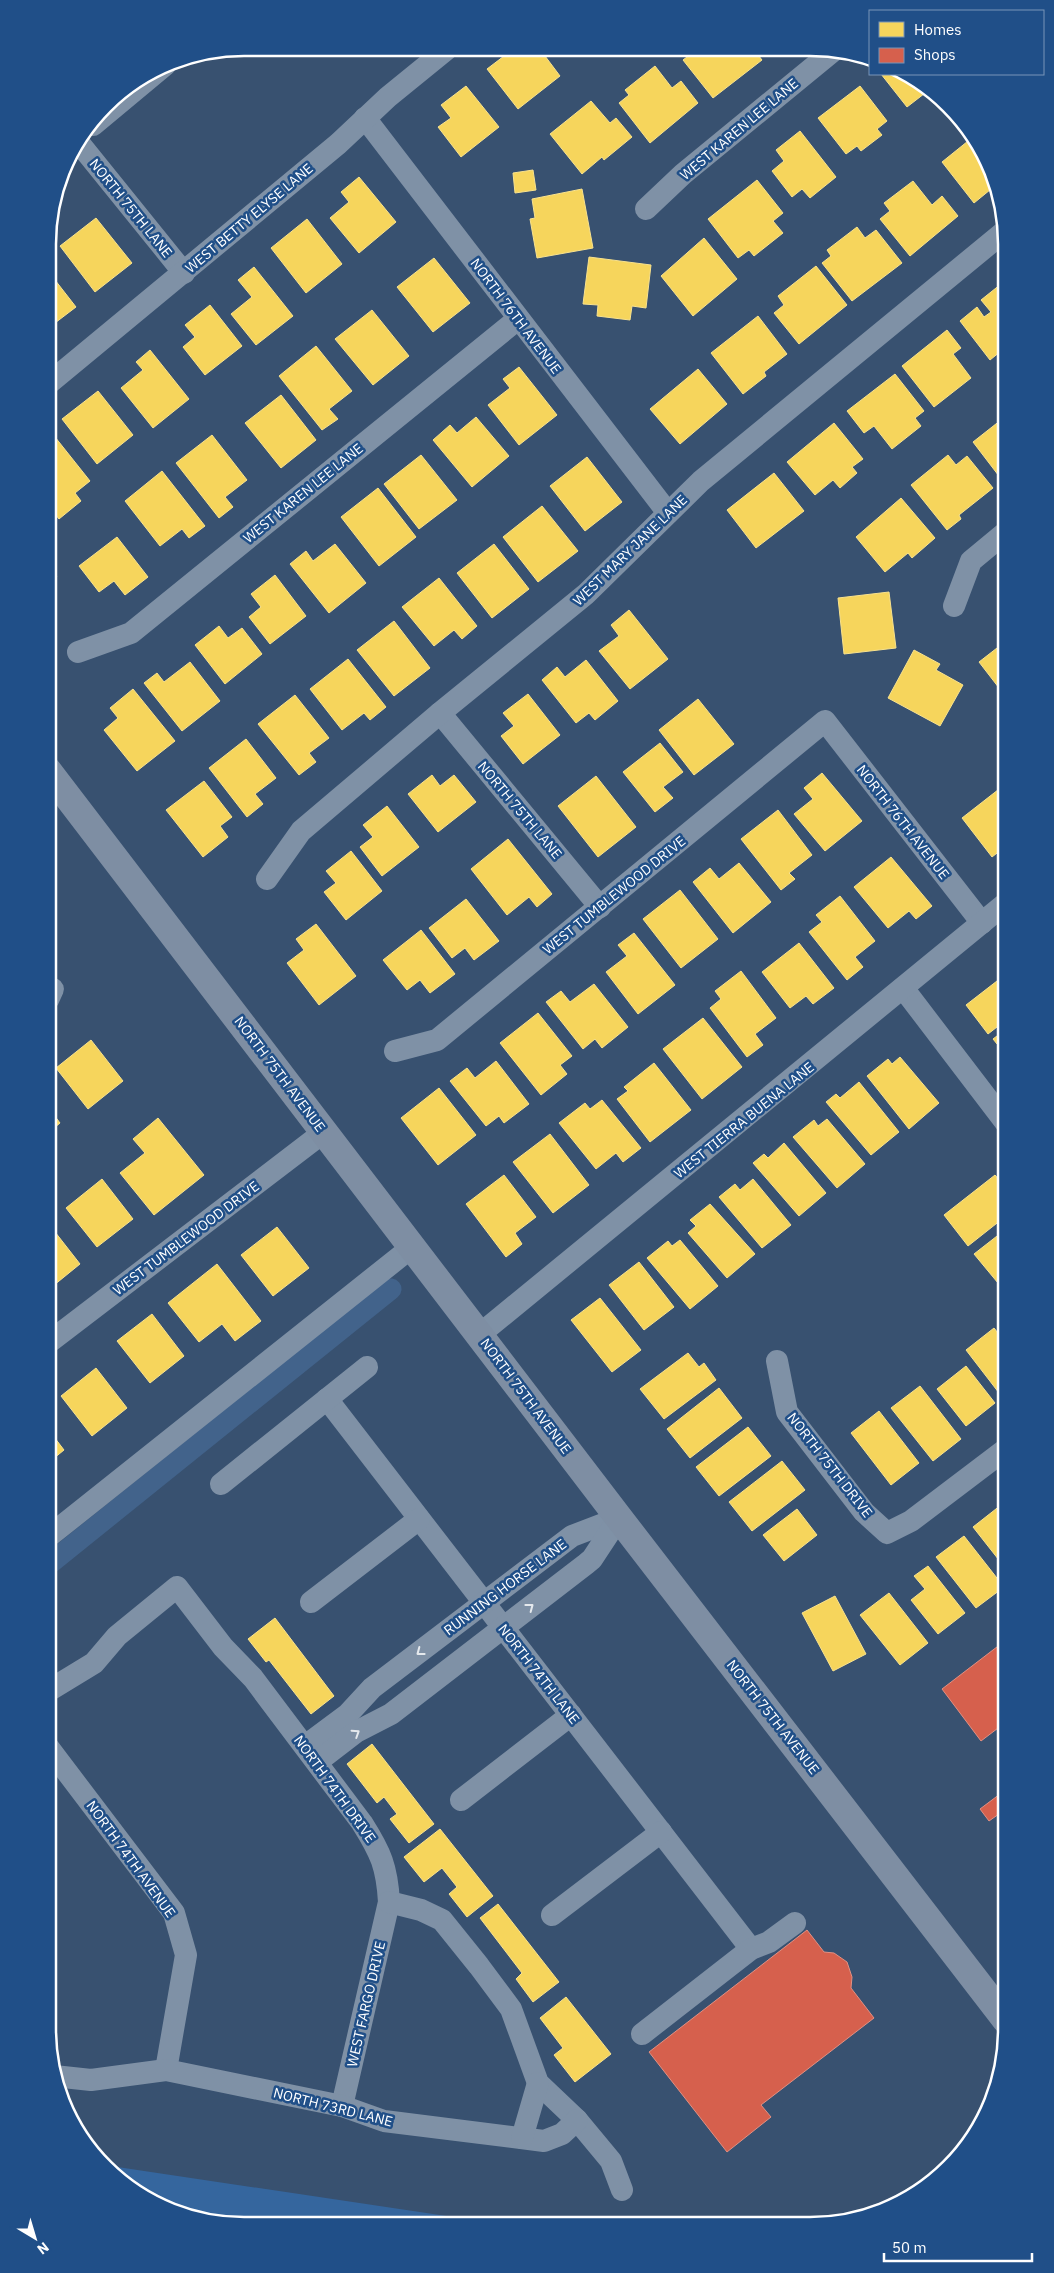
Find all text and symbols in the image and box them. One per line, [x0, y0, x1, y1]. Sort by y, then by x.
legend [869, 10, 1044, 75]
text: Homes [914, 20, 962, 39]
text: Shops [914, 45, 956, 64]
street label: WEST KAREN LEE LANE [676, 74, 802, 184]
street label: NORTH 75TH LANE [86, 155, 176, 261]
street label: WEST BETTY ELYSE LANE [181, 159, 317, 277]
street label: NORTH 76TH AVENUE [467, 255, 565, 377]
street label: WEST KAREN LEE LANE [239, 439, 367, 547]
street label: WEST MARY JANE LANE [569, 491, 691, 609]
street label: NORTH 75TH LANE [474, 757, 566, 863]
street label: NORTH 76TH AVENUE [853, 761, 953, 883]
street label: WEST TUMBLEWOOD DRIVE [539, 832, 689, 958]
street label: NORTH 75TH AVENUE [231, 1013, 329, 1135]
street label: WEST TIERRA BUENA LANE [670, 1058, 818, 1182]
street label: WEST TUMBLEWOOD DRIVE [109, 1177, 263, 1299]
street label: NORTH 75TH AVENUE [477, 1335, 575, 1457]
street label: NORTH 75TH DRIVE [783, 1409, 877, 1521]
street label: RUNNING HORSE LANE [440, 1535, 570, 1639]
one-way arrow [524, 1604, 534, 1613]
street label: NORTH 74TH LANE [494, 1620, 584, 1728]
one-way arrow [417, 1646, 426, 1654]
street label: NORTH 75TH AVENUE [723, 1656, 823, 1778]
one-way arrow [350, 1730, 360, 1739]
street label: NORTH 74TH DRIVE [290, 1732, 380, 1846]
street label: NORTH 74TH AVENUE [82, 1797, 180, 1921]
street label: WEST FARGO DRIVE [343, 1939, 389, 2069]
street label: NORTH 73RD LANE [271, 2083, 395, 2131]
north arrow [10, 2213, 60, 2263]
scale bar [884, 2230, 1032, 2262]
text: N [33, 2238, 53, 2258]
text: 50 m [892, 2238, 927, 2257]

